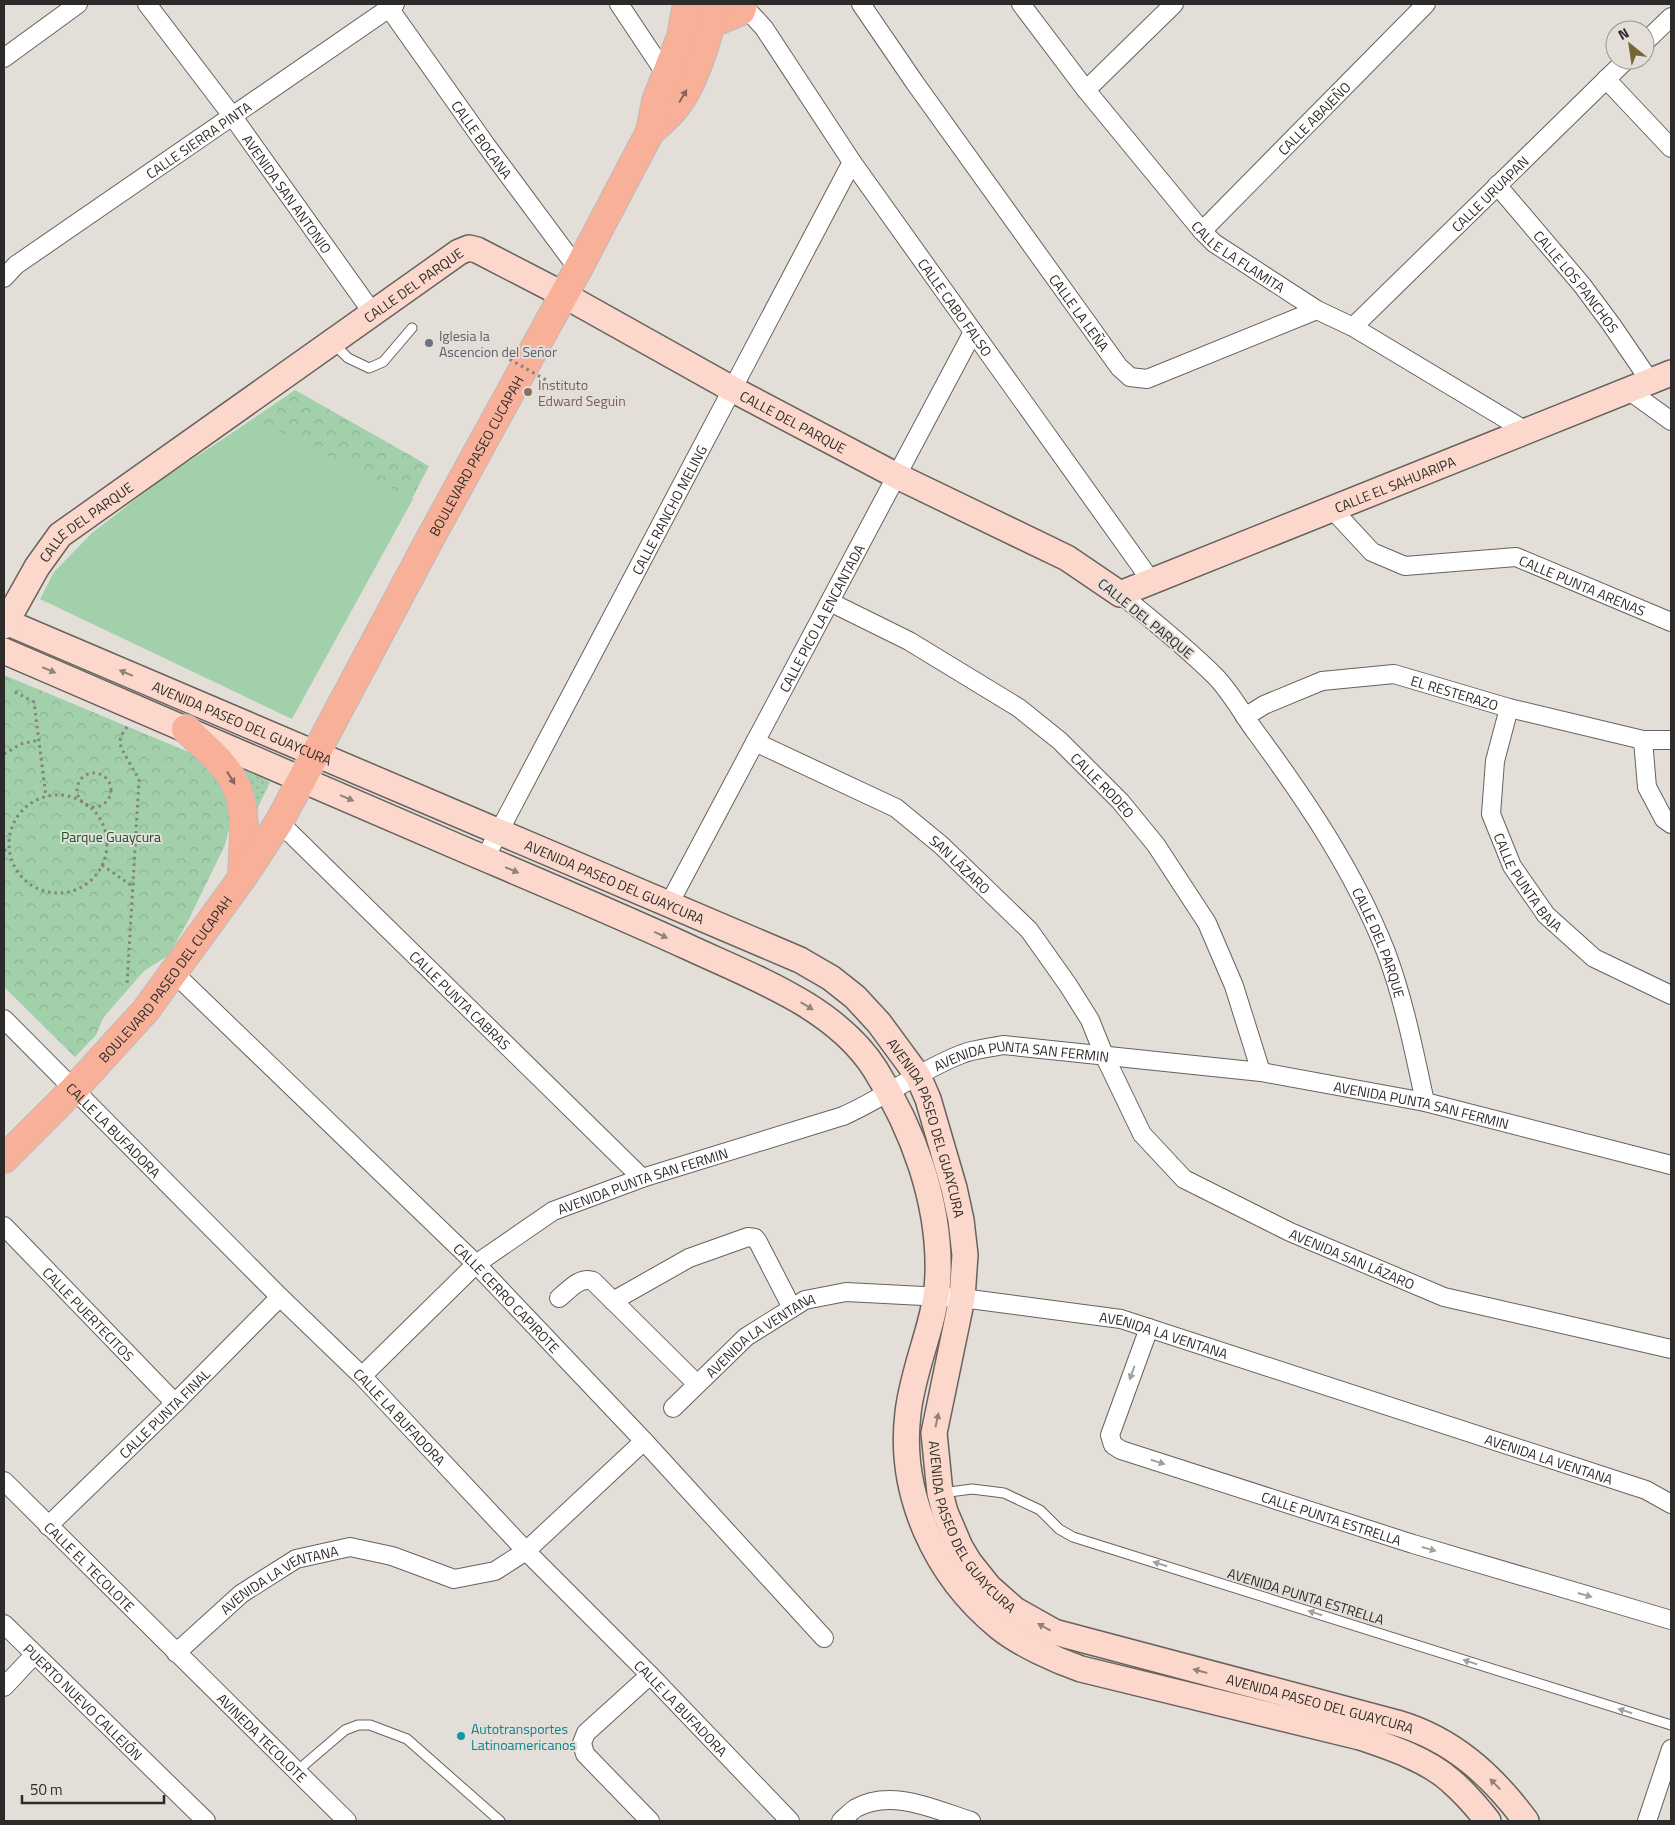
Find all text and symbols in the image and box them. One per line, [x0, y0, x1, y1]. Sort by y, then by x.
north arrow [1605, 20, 1655, 70]
text: N [1614, 22, 1633, 45]
street label: CALLE ABAJEÑO [1273, 76, 1355, 159]
one-way arrow [678, 89, 687, 102]
street label: CALLE SIERRA PINTA [141, 95, 256, 183]
street label: CALLE BOCANA [447, 96, 518, 183]
street label: AVENIDA SAN ANTONIO [238, 130, 337, 257]
street label: CALLE URUAPAN [1446, 151, 1533, 236]
street label: CALLE LA FLAMITA [1187, 216, 1290, 298]
street label: CALLE LOS PANCHOS [1529, 225, 1624, 337]
street label: CALLE DEL PARQUE [359, 242, 467, 327]
street label: CALLE CABO FALSO [913, 254, 998, 360]
street label: CALLE LA LEÑA [1045, 269, 1115, 356]
place label: Iglesia la Ascencion del Señor [439, 325, 557, 362]
marker: Iglesia la Ascencion del Señor [423, 337, 435, 349]
street label: BOULEVARD PASEO CUCAPAH [423, 372, 528, 540]
place label: Instituto Edward Seguin [538, 374, 626, 411]
street label: CALLE DEL PARQUE [736, 385, 851, 458]
marker: Instituto Edward Seguin [522, 386, 534, 398]
street label: CALLE RANCHO MELING [626, 441, 712, 578]
street label: CALLE EL SAHUARIPA [1331, 450, 1459, 518]
street label: CALLE DEL PARQUE [33, 476, 137, 566]
street label: CALLE PICO LA ENCANTADA [773, 540, 869, 696]
street label: CALLE PUNTA ARENAS [1516, 549, 1649, 621]
street label: CALLE DEL PARQUE [1094, 573, 1198, 663]
one-way arrow [42, 666, 57, 674]
one-way arrow [119, 668, 133, 676]
street label: EL RESTERAZO [1409, 669, 1501, 715]
street label: AVENIDA PASEO DEL GUAYCURA [149, 675, 336, 770]
street label: CALLE RODEO [1066, 747, 1140, 822]
one-way arrow [226, 771, 235, 784]
one-way arrow [340, 795, 354, 803]
park label: Parque Guaycura [61, 826, 161, 847]
street label: CALLE PUNTA BAJA [1489, 829, 1568, 936]
street label: SAN LÁZARO [925, 830, 996, 898]
street label: AVENIDA PASEO DEL GUAYCURA [522, 834, 709, 929]
one-way arrow [505, 866, 519, 874]
street label: CALLE DEL PARQUE [1347, 883, 1411, 1000]
street label: BOULEVARD PASEO DEL CUCAPAH [93, 891, 237, 1067]
one-way arrow [654, 931, 668, 939]
street label: CALLE PUNTA CABRAS [405, 945, 516, 1054]
one-way arrow [800, 1001, 813, 1010]
street label: AVENIDA PASEO DEL GUAYCURA [883, 1033, 971, 1220]
street label: AVENIDA PUNTA SAN FERMIN [930, 1034, 1110, 1076]
street label: AVENIDA PUNTA SAN FERMIN [1332, 1075, 1511, 1134]
street label: CALLE LA BUFADORA [62, 1077, 166, 1182]
street label: AVENIDA PUNTA SAN FERMIN [554, 1142, 730, 1219]
street label: AVENIDA SAN LÁZARO [1286, 1222, 1418, 1294]
street label: CALLE CERRO CAPIROTE [449, 1238, 565, 1357]
street label: CALLE PUERTECITOS [38, 1262, 139, 1366]
street label: AVENIDA LA VENTANA [700, 1288, 818, 1382]
street label: AVENIDA LA VENTANA [1098, 1306, 1231, 1364]
street label: CALLE PUNTA FINAL [114, 1363, 215, 1463]
street label: CALLE LA BUFADORA [349, 1363, 451, 1470]
one-way arrow [1128, 1366, 1135, 1381]
one-way arrow [933, 1411, 941, 1427]
street label: AVENIDA LA VENTANA [1482, 1428, 1616, 1489]
street label: AVENIDA PASEO DEL GUAYCURA [924, 1440, 1022, 1618]
one-way arrow [1151, 1458, 1166, 1466]
street label: CALLE PUNTA ESTRELLA [1259, 1485, 1405, 1550]
street label: CALLE EL TECOLOTE [40, 1516, 140, 1616]
street label: AVENIDA LA VENTANA [215, 1539, 341, 1619]
one-way arrow [1422, 1545, 1437, 1553]
one-way arrow [1152, 1560, 1167, 1568]
street label: AVENIDA PUNTA ESTRELLA [1225, 1562, 1387, 1630]
one-way arrow [1578, 1591, 1593, 1599]
one-way arrow [1307, 1609, 1322, 1616]
one-way arrow [1037, 1623, 1052, 1631]
street label: PUERTO NUEVO CALLEJÓN [19, 1638, 148, 1765]
street label: CALLE LA BUFADORA [630, 1655, 733, 1761]
one-way arrow [1462, 1658, 1477, 1665]
one-way arrow [1193, 1667, 1208, 1675]
street label: AVENIDA PASEO DEL GUAYCURA [1224, 1668, 1418, 1739]
street label: AVINEDA TECOLOTE [213, 1688, 312, 1787]
one-way arrow [1617, 1706, 1632, 1714]
place label: Autotransportes Latinoamericanos [471, 1718, 576, 1755]
marker: Autotransportes Latinoamericanos [455, 1730, 467, 1742]
scale bar [22, 1772, 165, 1804]
text: 50 m [30, 1778, 63, 1801]
one-way arrow [1489, 1778, 1501, 1790]

